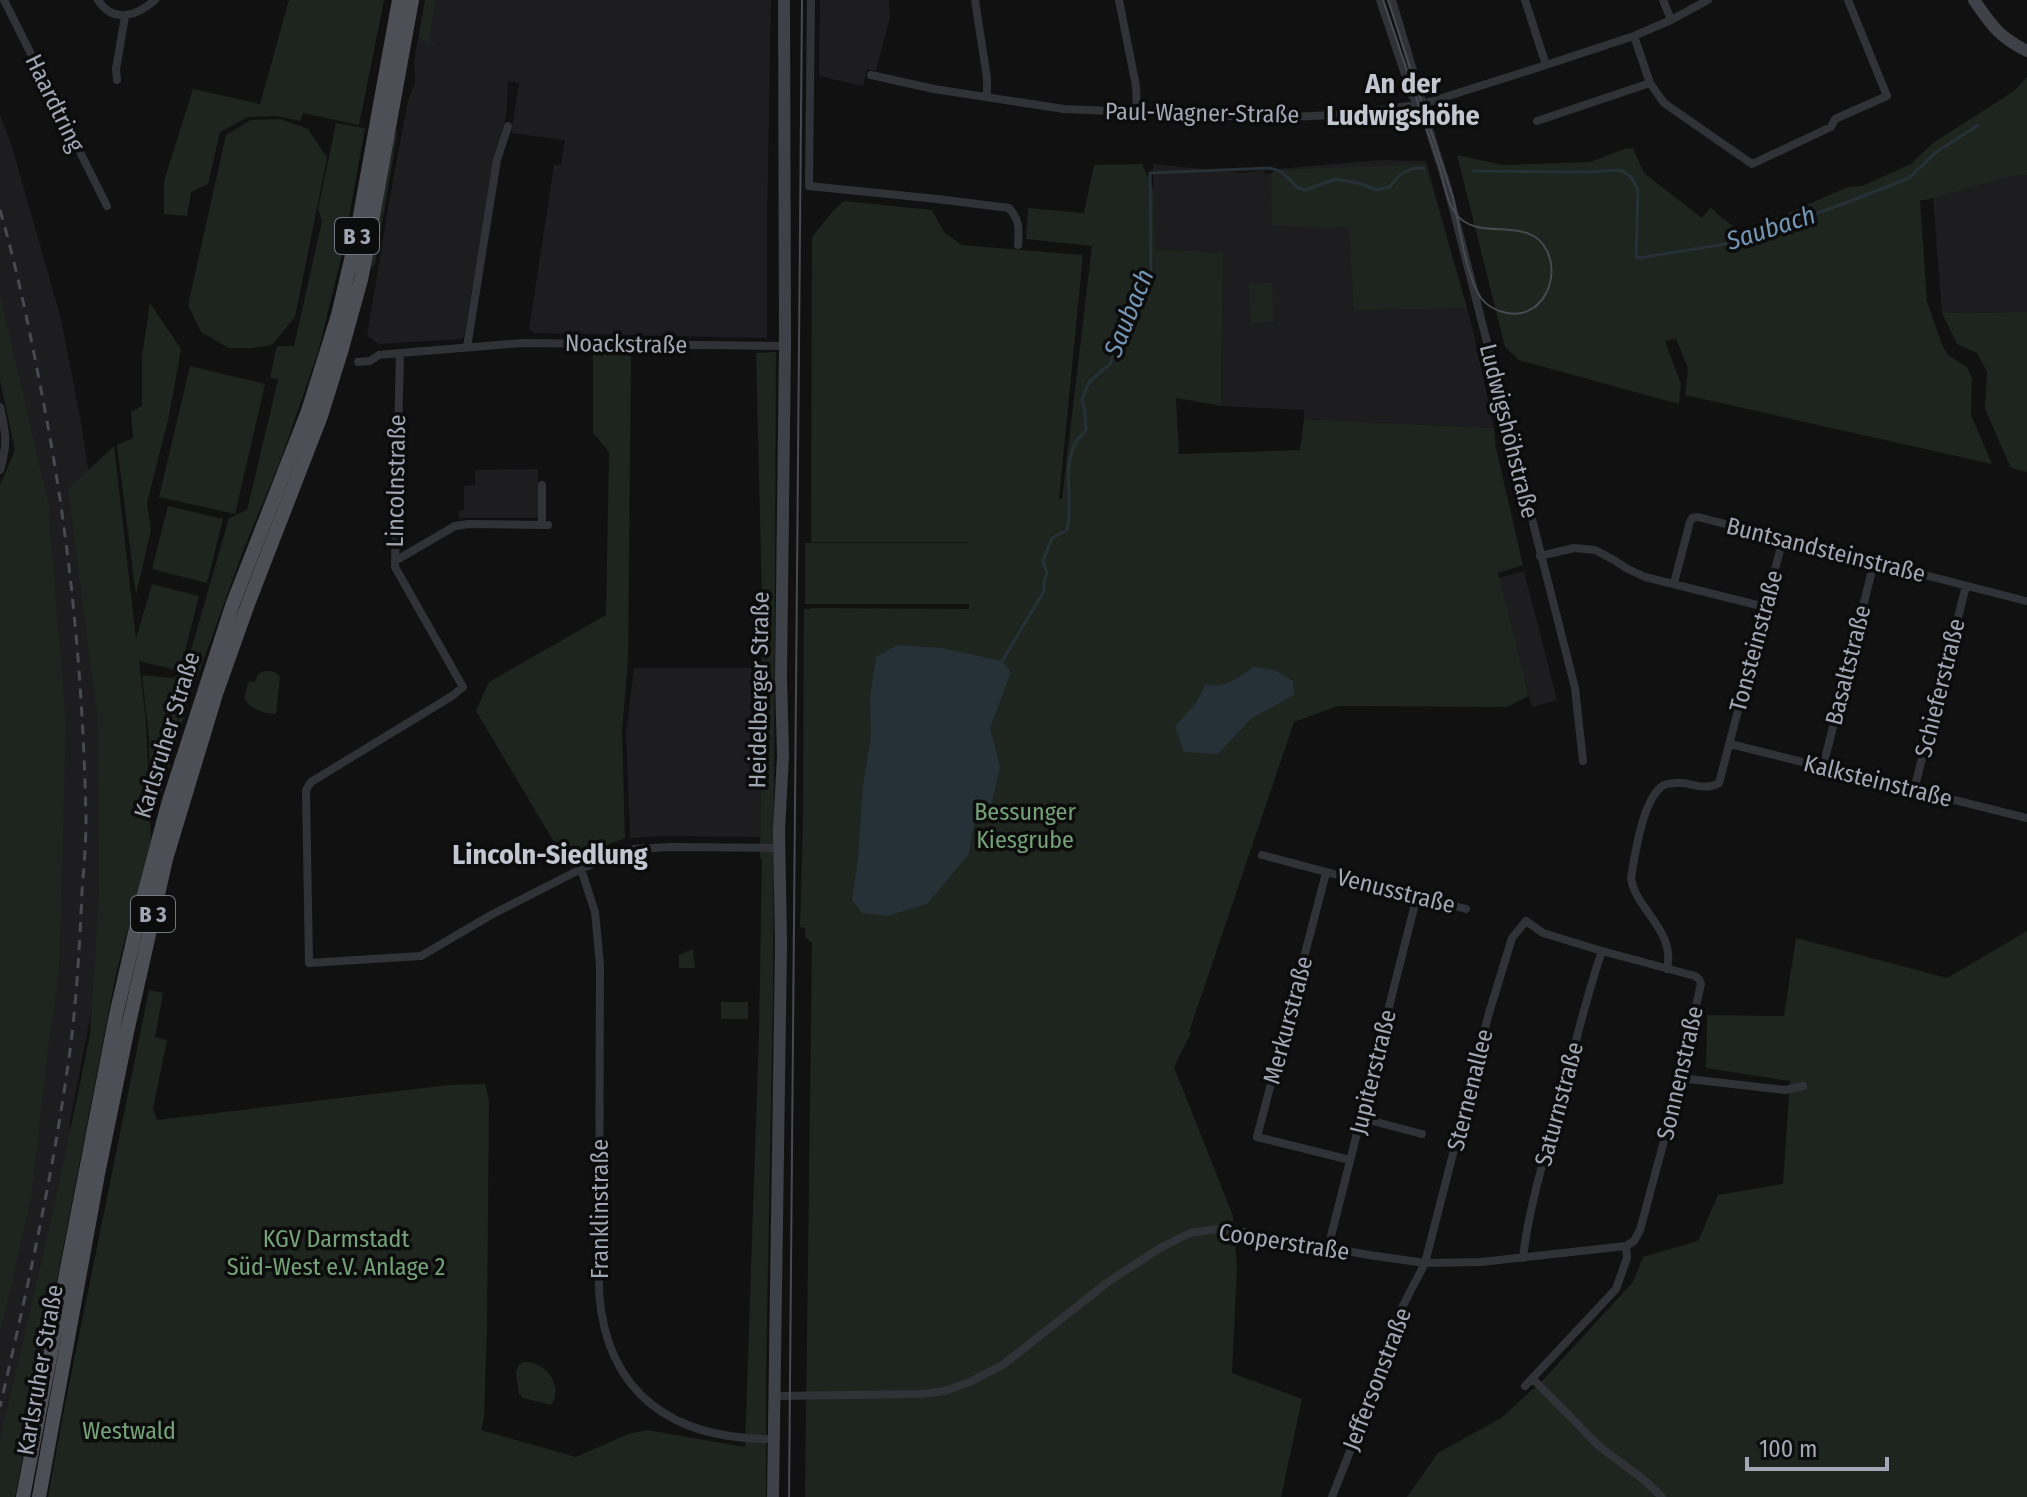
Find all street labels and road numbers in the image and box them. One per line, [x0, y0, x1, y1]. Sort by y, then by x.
street label: Haardtring [19, 50, 91, 157]
street label: Paul-Wagner-Straße [1105, 97, 1299, 129]
road number: B 3 [335, 218, 379, 254]
street label: Noackstraße [565, 329, 687, 359]
street label: Ludwigshöhstraße [1474, 341, 1544, 521]
street label: Lincolnstraße [381, 414, 411, 548]
street label: Buntsandsteinstraße [1724, 512, 1928, 588]
street label: Tonsteinstraße [1724, 567, 1788, 715]
street label: Heidelberger Straße [743, 591, 775, 789]
street label: Basaltstraße [1820, 602, 1876, 728]
street label: Schieferstraße [1909, 616, 1971, 760]
street label: Karlsruher Straße [128, 648, 206, 822]
street label: Kalksteinstraße [1801, 749, 1955, 813]
street label: Venusstraße [1334, 863, 1458, 919]
road number: B 3 [131, 896, 175, 932]
street label: Merkurstraße [1258, 953, 1318, 1087]
street label: Sonnenstraße [1651, 1003, 1709, 1143]
street label: Jupiterstraße [1344, 1007, 1402, 1137]
street label: Sternenallee [1441, 1026, 1499, 1154]
street label: Saturnstraße [1529, 1039, 1589, 1169]
street label: Franklinstraße [586, 1139, 614, 1279]
street label: Cooperstraße [1217, 1218, 1351, 1266]
street label: Karlsruher Straße [11, 1283, 69, 1457]
street label: Jeffersonstraße [1337, 1304, 1417, 1454]

